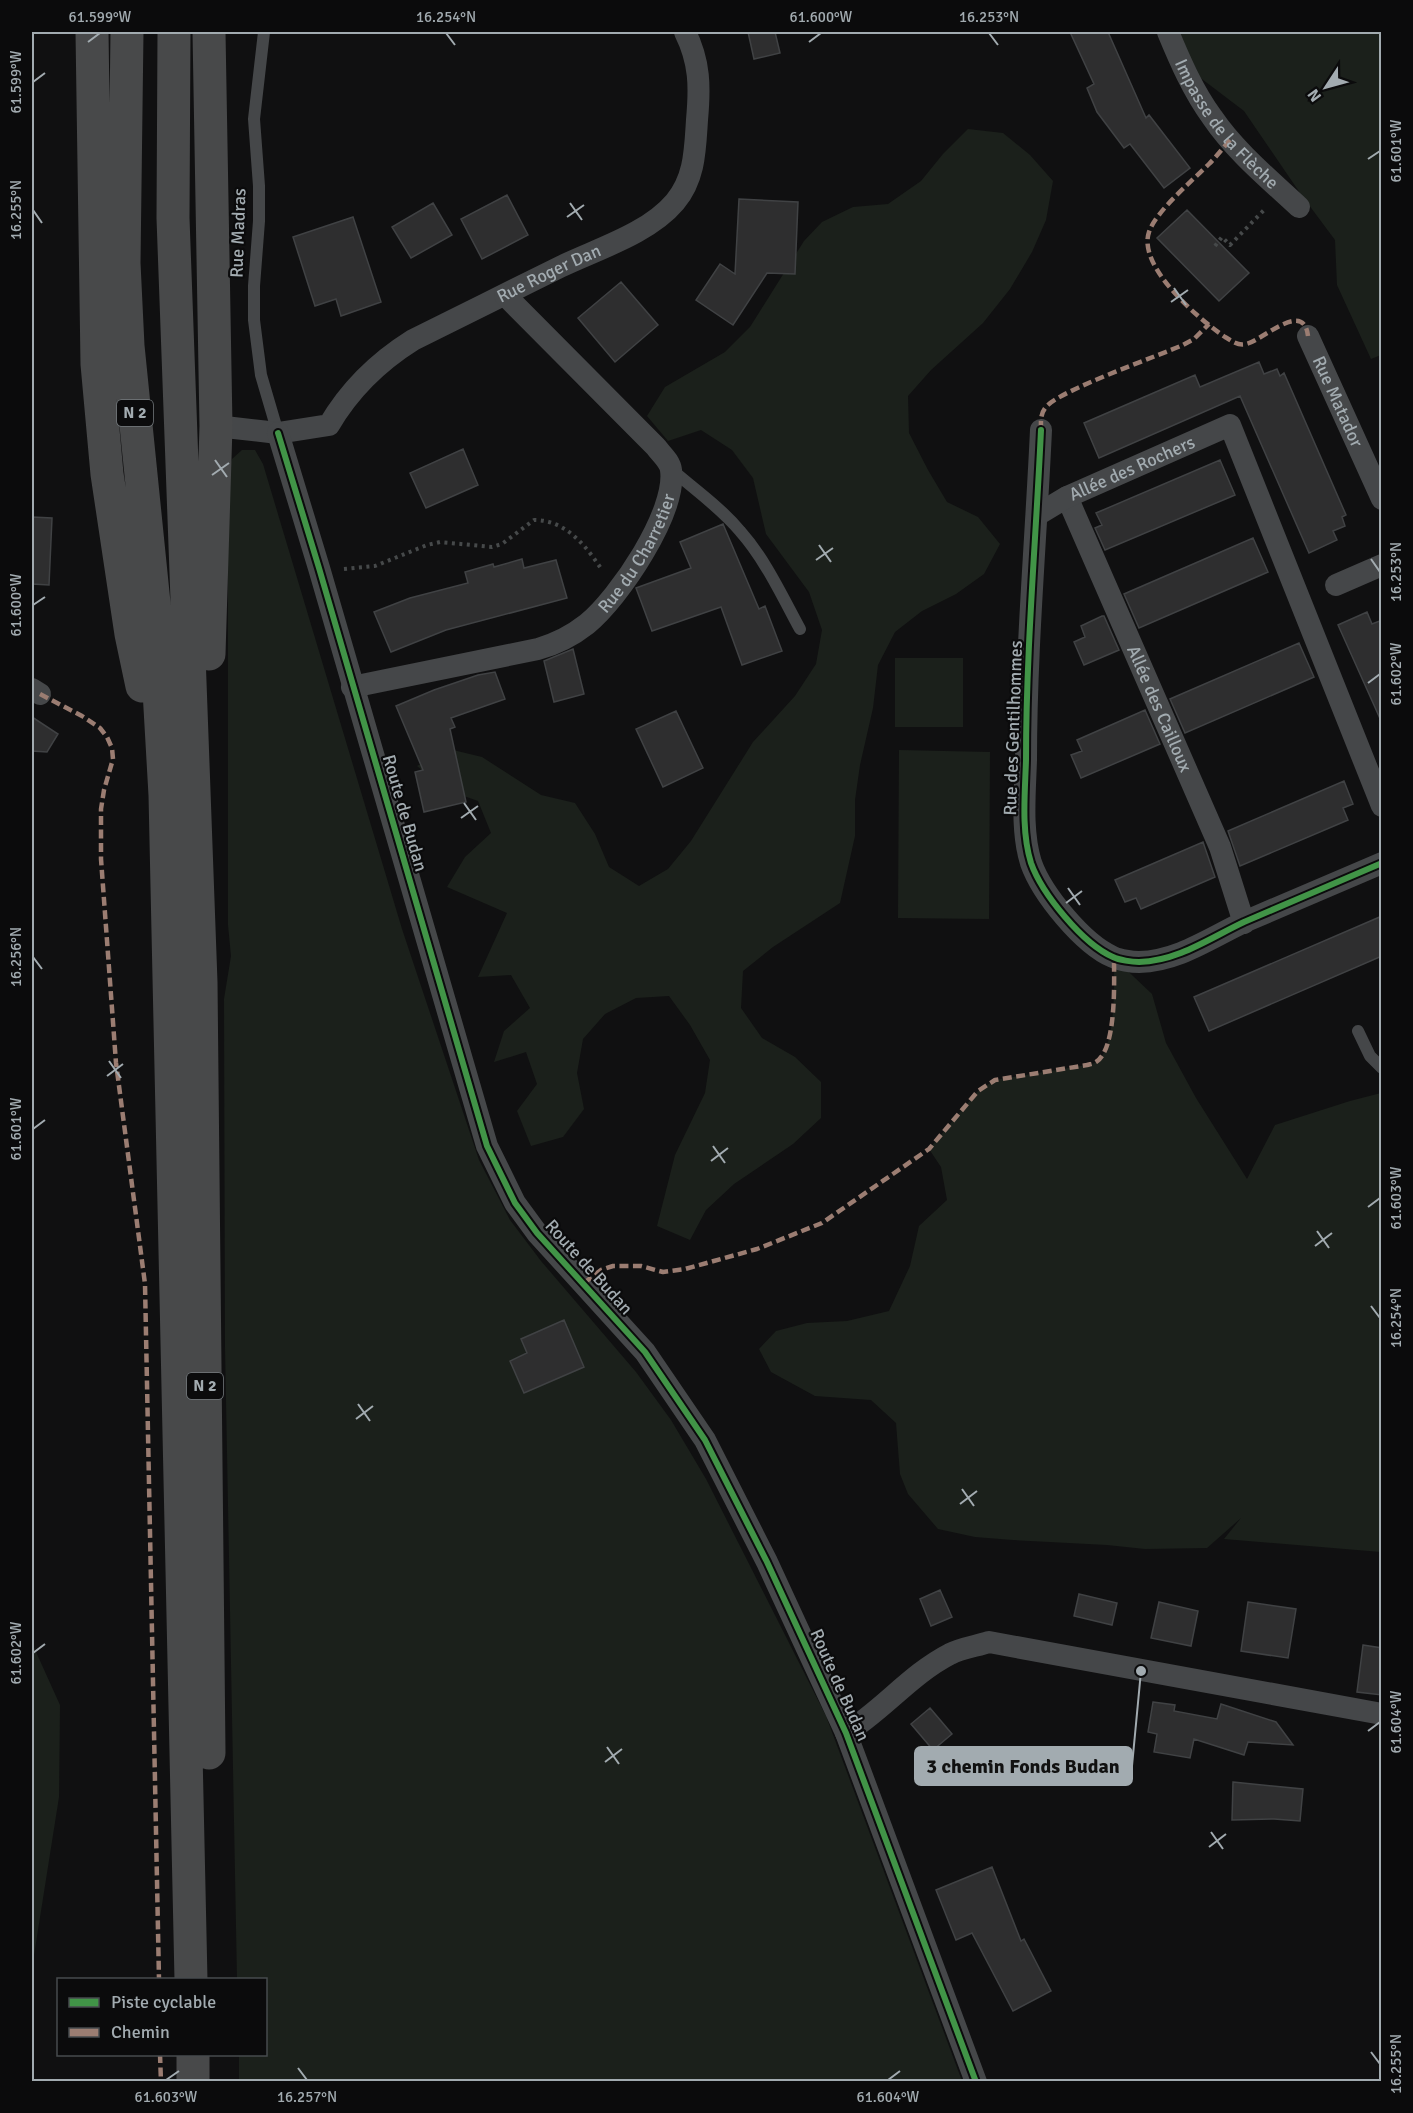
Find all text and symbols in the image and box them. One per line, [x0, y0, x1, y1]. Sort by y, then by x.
text: 61.599°W [69, 8, 132, 26]
text: 16.254°N [416, 8, 476, 26]
text: 61.600°W [790, 8, 853, 26]
text: 16.253°N [959, 8, 1019, 26]
text: 61.599°W [7, 50, 25, 113]
street label: Impasse de la Flèche [1170, 55, 1283, 194]
north arrow [1296, 57, 1356, 117]
text: N [1303, 85, 1326, 106]
text: 61.601°W [1387, 119, 1405, 182]
text: 16.255°N [7, 180, 25, 240]
street label: Rue Madras [225, 188, 251, 278]
street label: Rue Roger Dan [493, 239, 604, 308]
street label: Rue Matador [1308, 353, 1368, 451]
road number: N 2 [117, 400, 153, 426]
street label: Allée des Rochers [1066, 431, 1198, 506]
street label: Rue du Charretier [593, 491, 680, 617]
text: 16.253°N [1387, 542, 1405, 602]
text: 61.600°W [7, 573, 25, 636]
street label: Rue des Gentilhommes [999, 640, 1027, 816]
street label: Allée des Cailloux [1122, 642, 1197, 776]
text: 61.602°W [1387, 642, 1405, 705]
street label: Route de Budan [378, 752, 432, 874]
text: 16.256°N [7, 927, 25, 987]
text: 61.601°W [7, 1097, 25, 1160]
text: 61.603°W [1387, 1166, 1405, 1229]
street label: Route de Budan [540, 1215, 638, 1319]
text: 16.254°N [1387, 1288, 1405, 1348]
road number: N 2 [187, 1373, 223, 1399]
text: 61.602°W [7, 1621, 25, 1684]
street label: Route de Budan [805, 1625, 875, 1745]
text: 61.604°W [1387, 1690, 1405, 1753]
callout: 3 chemin Fonds Budan [915, 1747, 1132, 1785]
text: 3 chemin Fonds Budan [926, 1754, 1120, 1779]
legend [57, 1978, 267, 2056]
text: Piste cyclable [111, 1991, 216, 2013]
text: Chemin [111, 2021, 170, 2043]
text: 16.255°N [1387, 2034, 1405, 2094]
text: 61.603°W [135, 2088, 198, 2106]
text: 16.257°N [277, 2088, 337, 2106]
text: 61.604°W [857, 2088, 920, 2106]

